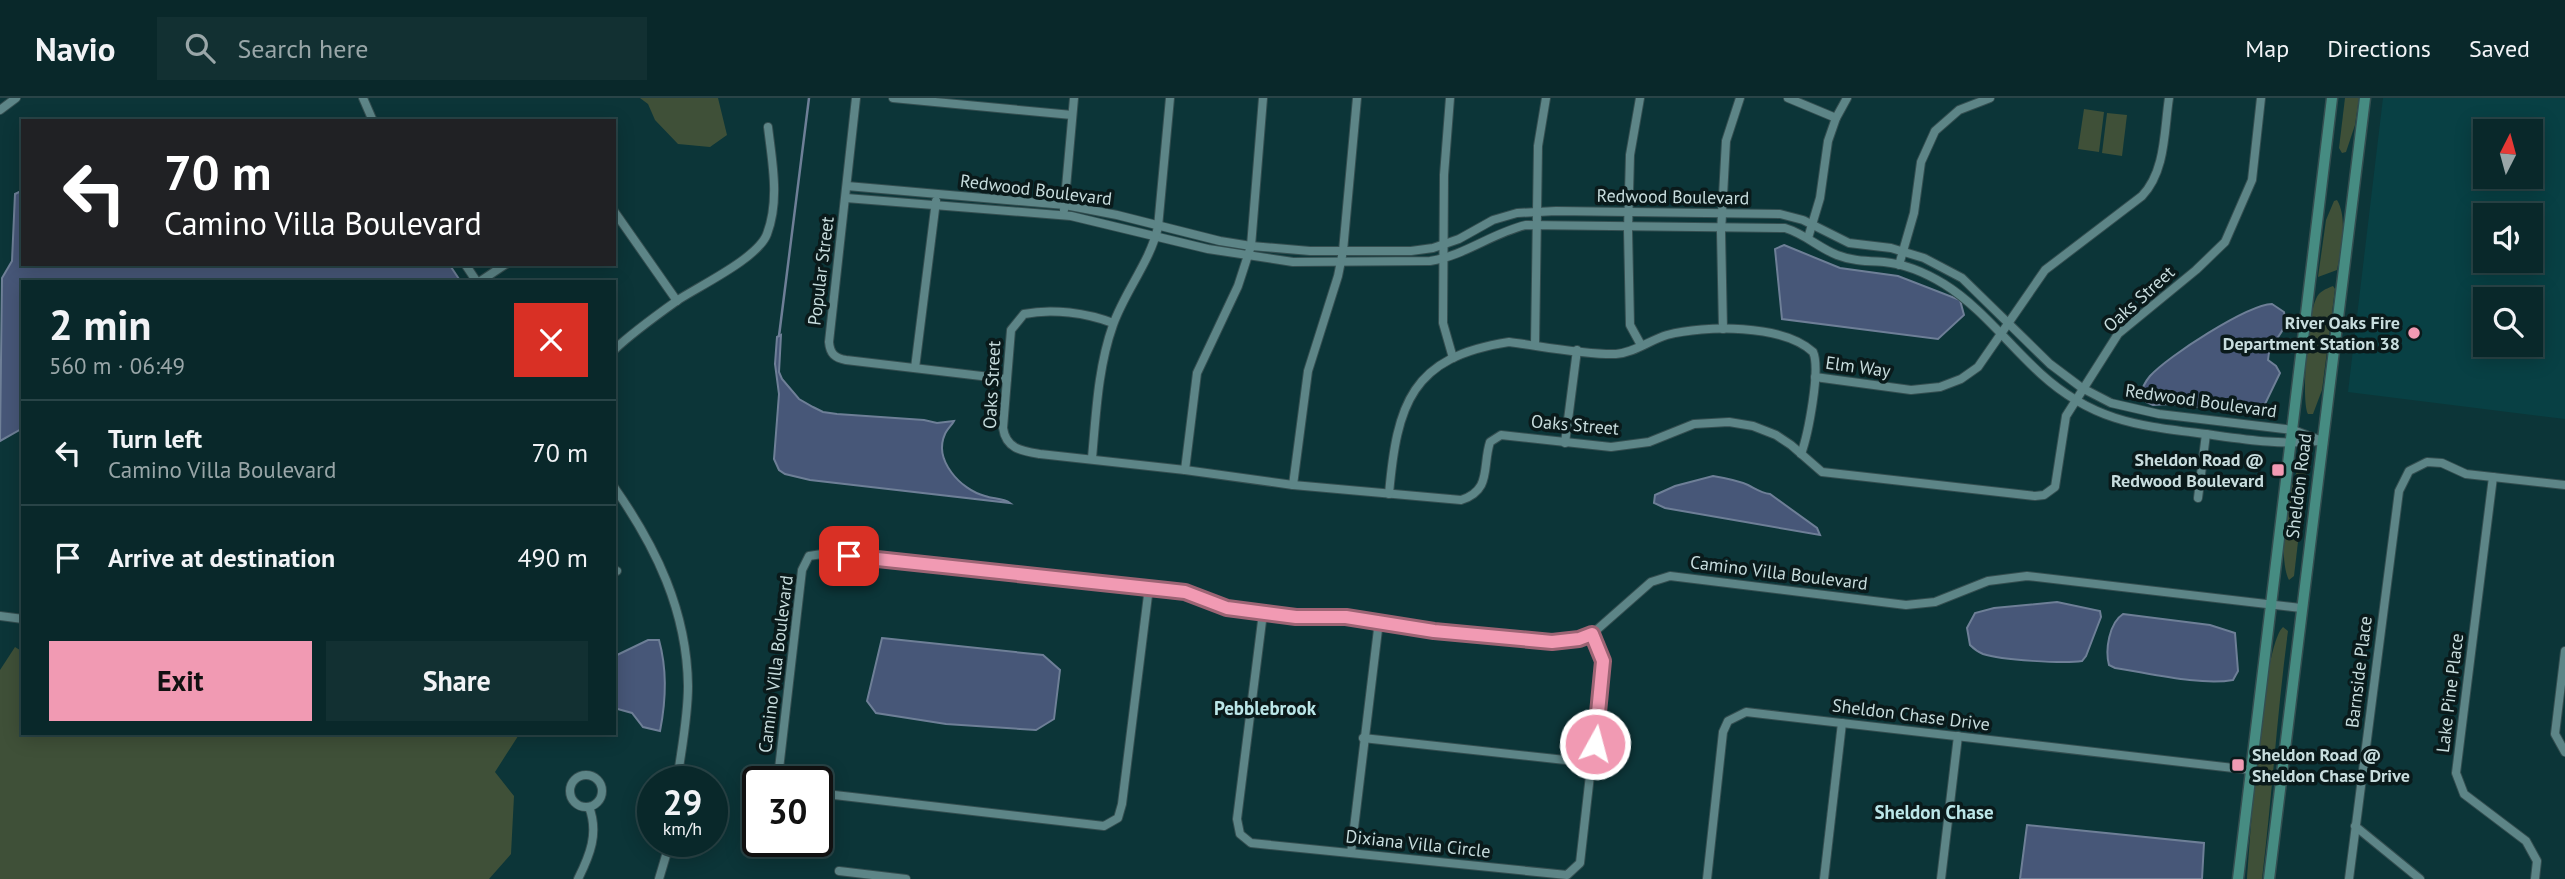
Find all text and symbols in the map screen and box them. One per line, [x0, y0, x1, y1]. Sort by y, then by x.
search box [157, 17, 647, 80]
text: Navio [35, 27, 115, 70]
icon: search [181, 29, 219, 67]
text: Search here [237, 32, 369, 65]
text: Map [2245, 33, 2289, 64]
text: Directions [2327, 33, 2431, 64]
text: Saved [2469, 33, 2530, 64]
north arrow [2473, 119, 2543, 189]
map controls [2473, 119, 2543, 357]
text: 70 m [164, 140, 271, 204]
icon: left [49, 147, 140, 238]
street label: Redwood Boulevard [959, 169, 1113, 210]
street label: Redwood Boulevard [1596, 184, 1750, 209]
text: Camino Villa Boulevard [164, 202, 482, 244]
button: sound [2473, 203, 2543, 273]
street label: Popular Street [802, 215, 839, 327]
street label: Oaks Street [2098, 261, 2179, 337]
button: search [2473, 287, 2543, 357]
text: 2 min [49, 297, 151, 352]
button: close [514, 303, 588, 377]
place label: River Oaks Fire Department Station 38 [2223, 311, 2400, 355]
marker: River Oaks Fire Department Station 38 [2406, 325, 2422, 341]
street label: Oaks Street [978, 340, 1005, 430]
text: 560 m · 06:49 [49, 351, 185, 380]
street label: Elm Way [1824, 351, 1893, 383]
street label: Redwood Boulevard [2124, 378, 2278, 423]
street label: Oaks Street [1530, 409, 1620, 440]
text: Turn left [108, 422, 202, 455]
street label: Sheldon Road [2281, 432, 2316, 540]
icon: left [49, 434, 87, 472]
text: 70 m [532, 436, 588, 469]
place label: Sheldon Road @ Redwood Boulevard [2111, 448, 2264, 492]
text: Camino Villa Boulevard [108, 455, 336, 484]
marker: Sheldon Road @ Redwood Boulevard [2270, 462, 2286, 478]
pin [819, 526, 879, 586]
icon: arrive [830, 537, 868, 575]
icon: arrive [49, 539, 87, 577]
text: Arrive at destination [108, 541, 335, 574]
text: 490 m [517, 541, 588, 574]
street label: Camino Villa Boulevard [1689, 550, 1869, 595]
street label: Camino Villa Boulevard [753, 574, 798, 754]
street label: Barnside Place [2340, 615, 2377, 729]
street label: Lake Pine Place [2431, 632, 2468, 754]
button: Exit [49, 641, 312, 721]
button: Share [326, 641, 588, 721]
street label: Sheldon Chase Drive [1831, 693, 1991, 736]
district label: Pebblebrook [1214, 696, 1317, 720]
position arrow [1558, 707, 1632, 781]
place label: Sheldon Road @ Sheldon Chase Drive [2252, 743, 2410, 787]
marker: Sheldon Road @ Sheldon Chase Drive [2230, 757, 2246, 773]
speed limit sign: 30 [742, 766, 833, 857]
text: 29 [663, 779, 702, 825]
district label: Sheldon Chase [1874, 800, 1994, 824]
text: km/h [663, 817, 702, 840]
street label: Dixiana Villa Circle [1344, 824, 1492, 863]

